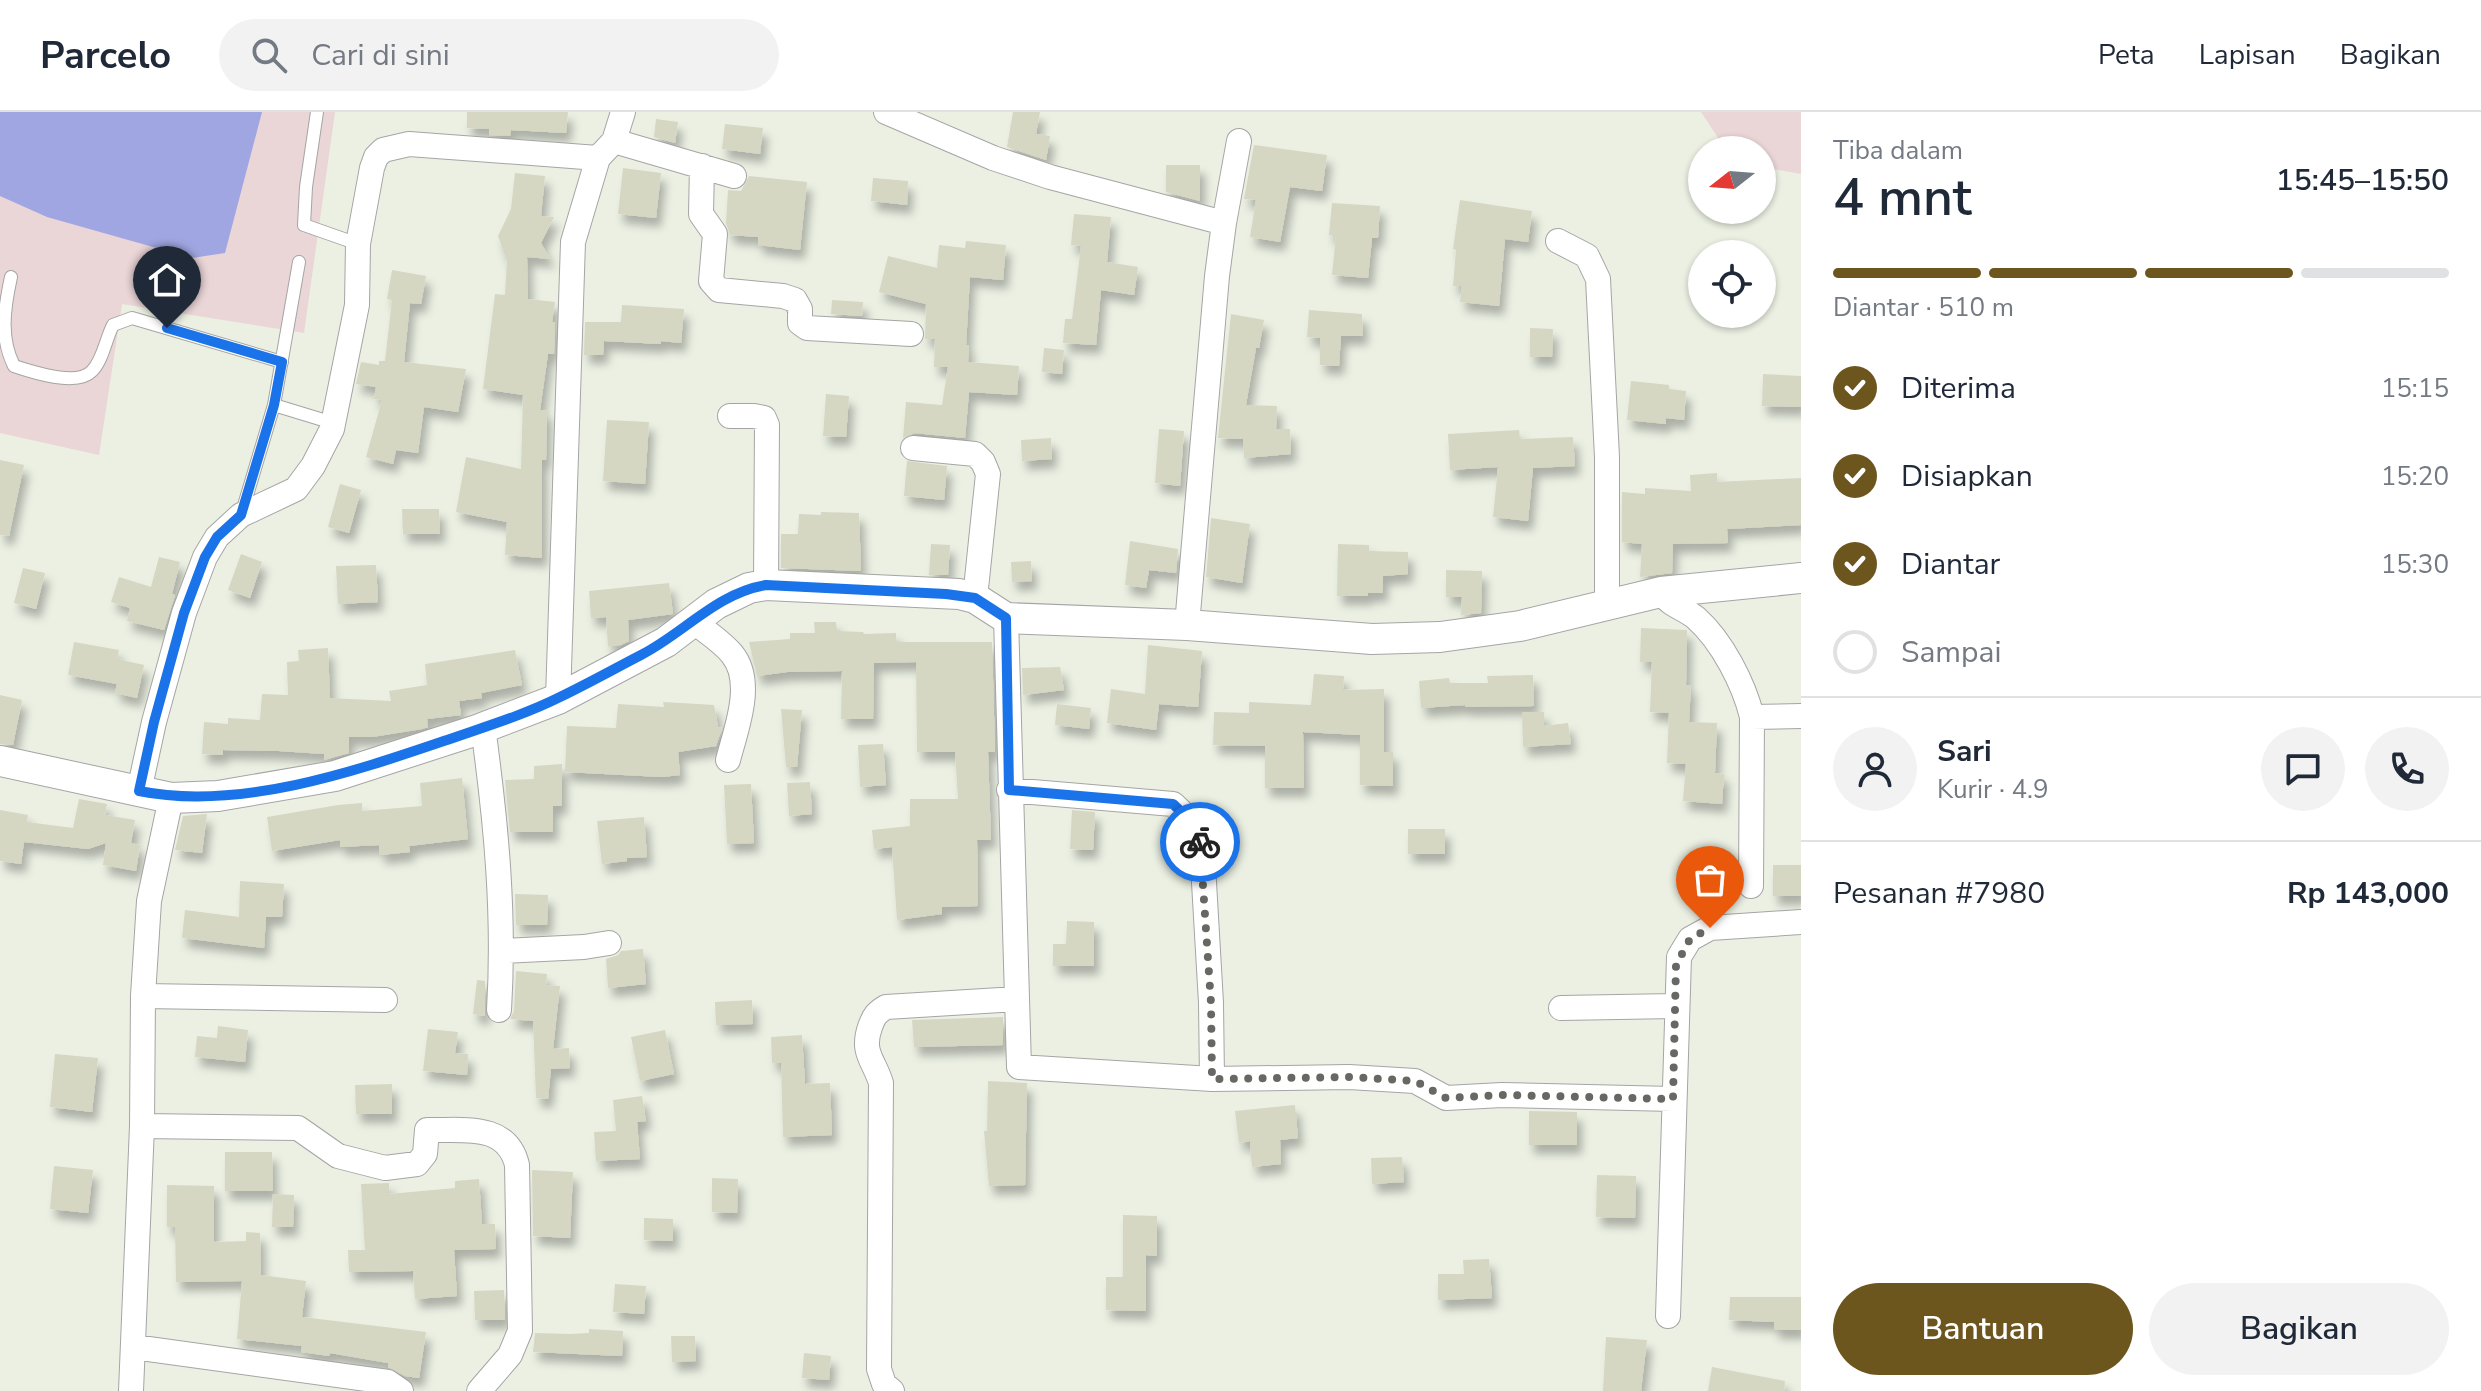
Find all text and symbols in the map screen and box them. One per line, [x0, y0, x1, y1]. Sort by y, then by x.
search box [219, 19, 779, 91]
text: Parcelo [40, 30, 171, 81]
icon: search [247, 33, 291, 77]
text: Cari di sini [311, 35, 450, 76]
text: Peta [2098, 36, 2155, 74]
text: Lapisan [2199, 36, 2296, 74]
text: Bagikan [2340, 36, 2441, 74]
text: Tiba dalam [1833, 133, 1963, 168]
north arrow [1688, 136, 1776, 224]
map controls [1688, 136, 1776, 328]
text: 15:45–15:50 [2276, 160, 2449, 201]
text: 4 mnt [1833, 162, 1972, 233]
button: locate [1688, 240, 1776, 328]
pin [133, 246, 201, 328]
icon: home [145, 258, 189, 302]
text: Diantar · 510 m [1833, 290, 2014, 325]
icon: check [1833, 366, 1877, 410]
text: Diterima [1901, 368, 2016, 409]
text: 15:15 [2381, 371, 2449, 406]
icon: check [1833, 454, 1877, 498]
text: Disiapkan [1901, 456, 2033, 497]
text: 15:20 [2381, 459, 2449, 494]
icon: check [1833, 542, 1877, 586]
text: Diantar [1901, 544, 2000, 585]
text: 15:30 [2381, 547, 2449, 582]
text: Sampai [1901, 632, 2001, 673]
button: person [1833, 727, 1917, 811]
button: chat [2261, 727, 2345, 811]
button: phone [2365, 727, 2449, 811]
text: Sari [1937, 731, 1992, 772]
text: Kurir · 4.9 [1937, 772, 2049, 807]
courier [1160, 802, 1240, 882]
icon: bike [1178, 820, 1222, 864]
pin [1676, 846, 1744, 928]
icon: bag [1688, 858, 1732, 902]
text: Pesanan #7980 [1833, 873, 2045, 914]
text: Rp 143,000 [2287, 873, 2449, 914]
button: Bantuan [1833, 1283, 2133, 1375]
button: Bagikan [2149, 1283, 2449, 1375]

